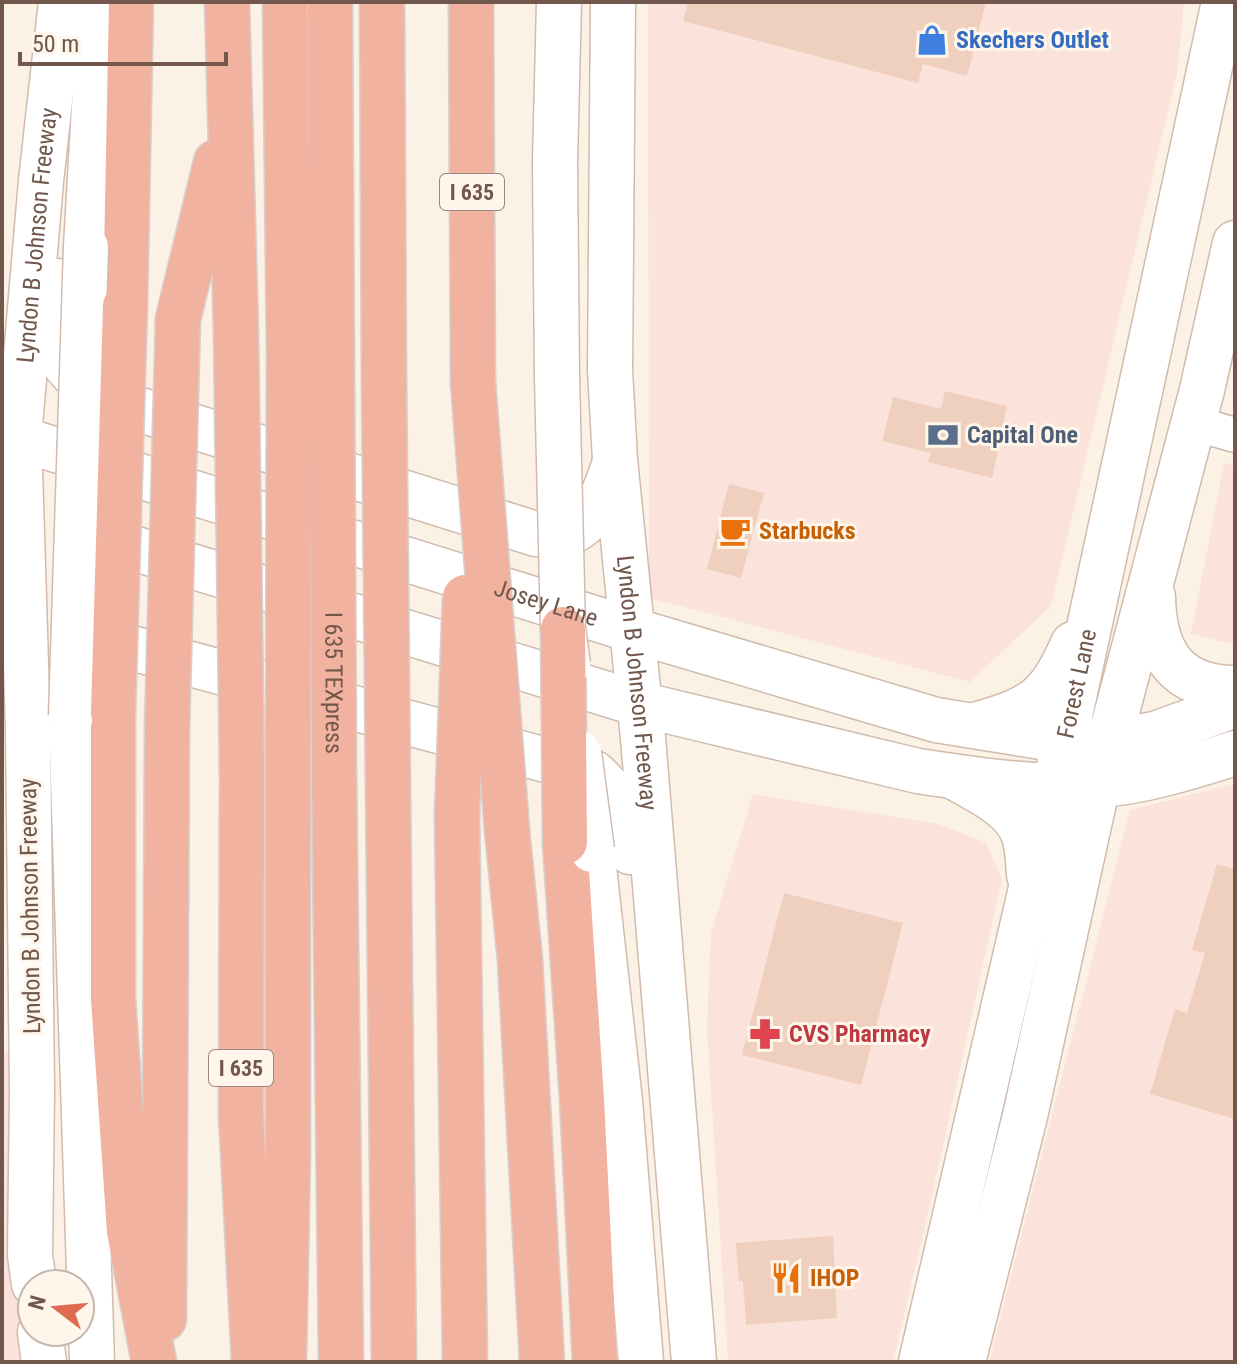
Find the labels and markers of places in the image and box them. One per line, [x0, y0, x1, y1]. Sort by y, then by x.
shop icon: Skechers Outlet [915, 23, 949, 57]
place label: Skechers Outlet [956, 26, 1109, 54]
bank icon: Capital One [926, 418, 960, 452]
place label: Capital One [967, 421, 1078, 449]
cafe icon: Starbucks [718, 514, 752, 548]
place label: Starbucks [759, 517, 856, 545]
pharmacy icon: CVS Pharmacy [748, 1017, 782, 1051]
place label: CVS Pharmacy [789, 1020, 931, 1048]
restaurant icon: IHOP [769, 1261, 803, 1295]
place label: IHOP [810, 1264, 859, 1292]

